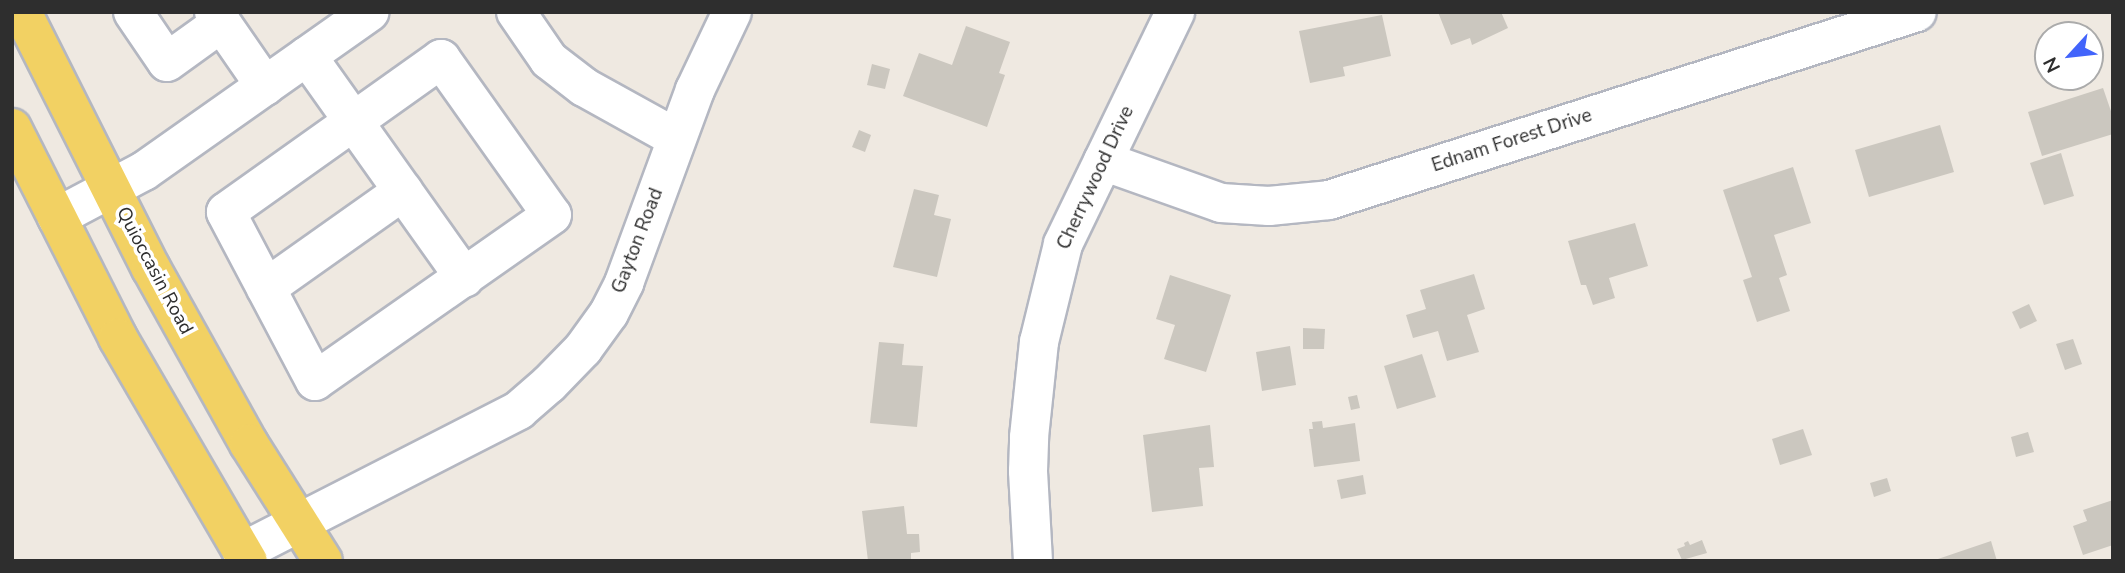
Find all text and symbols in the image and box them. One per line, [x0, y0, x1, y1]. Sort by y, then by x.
north arrow [2034, 21, 2104, 91]
text: N [2037, 52, 2067, 77]
street label: Cherrywood Drive [1053, 103, 1139, 253]
street label: Ednam Forest Drive [1429, 104, 1595, 178]
street label: Gayton Road [608, 185, 668, 297]
street label: Quioccasin Road [111, 203, 197, 339]

